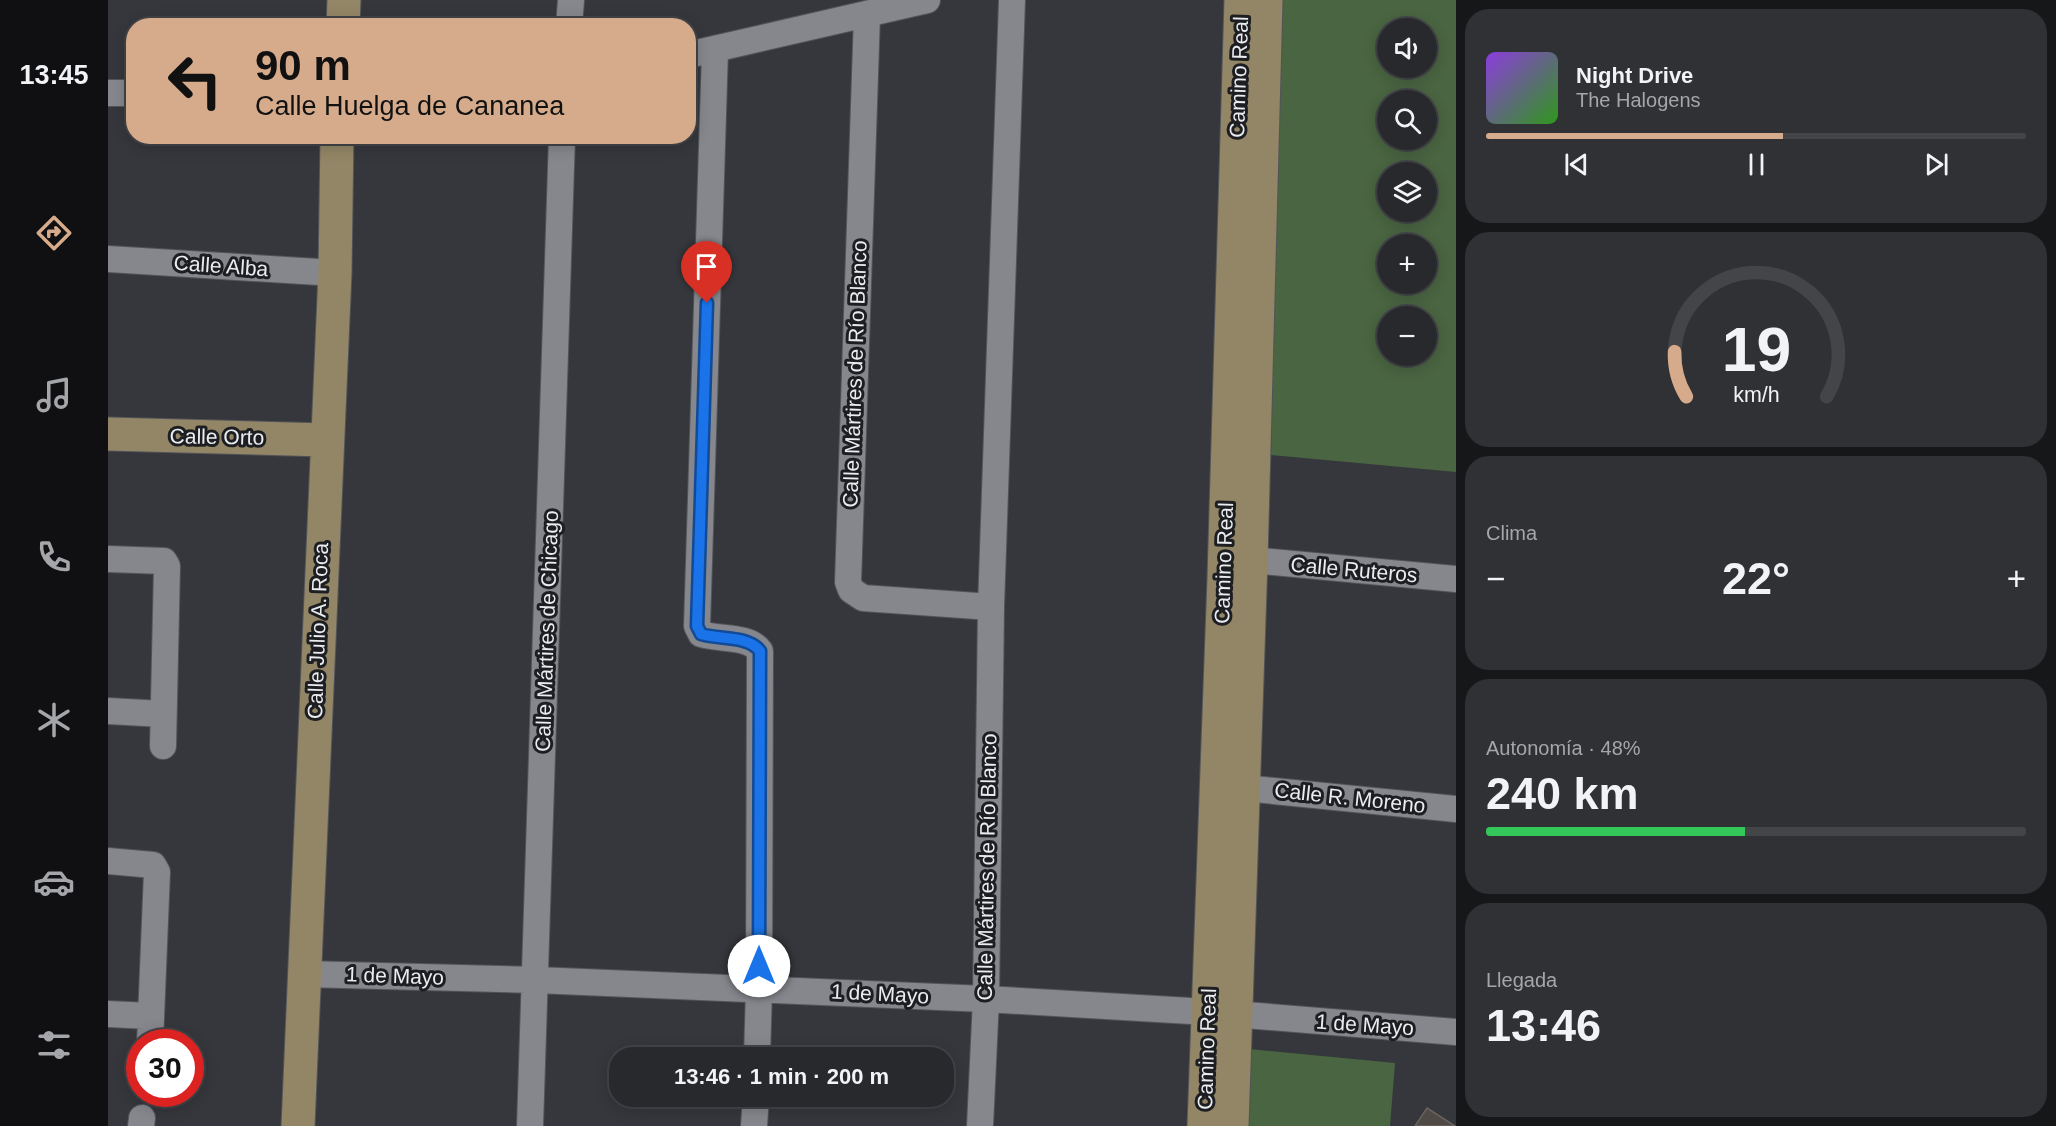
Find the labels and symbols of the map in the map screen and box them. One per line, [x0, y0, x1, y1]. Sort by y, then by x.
street label: Camino Real [1225, 16, 1252, 138]
street label: Calle Mártires de Río Blanco [838, 240, 871, 508]
pin [681, 241, 732, 303]
street label: Calle Alba [173, 251, 269, 280]
street label: Calle Orto [170, 424, 264, 449]
street label: Camino Real [1210, 502, 1237, 624]
street label: Calle Mártires de Chicago [531, 510, 562, 752]
street label: Calle Julio A. Roca [303, 542, 332, 719]
street label: Calle Ruteros [1290, 553, 1418, 587]
street label: Calle Mártires de Río Blanco [973, 733, 1000, 1001]
street label: Calle R. Moreno [1273, 778, 1427, 817]
position arrow [727, 934, 791, 998]
street label: 1 de Mayo [346, 962, 444, 989]
street label: 1 de Mayo [830, 979, 930, 1008]
street label: Camino Real [1193, 988, 1220, 1110]
street label: 1 de Mayo [1315, 1010, 1415, 1039]
speed limit sign: 30 [126, 1029, 204, 1107]

